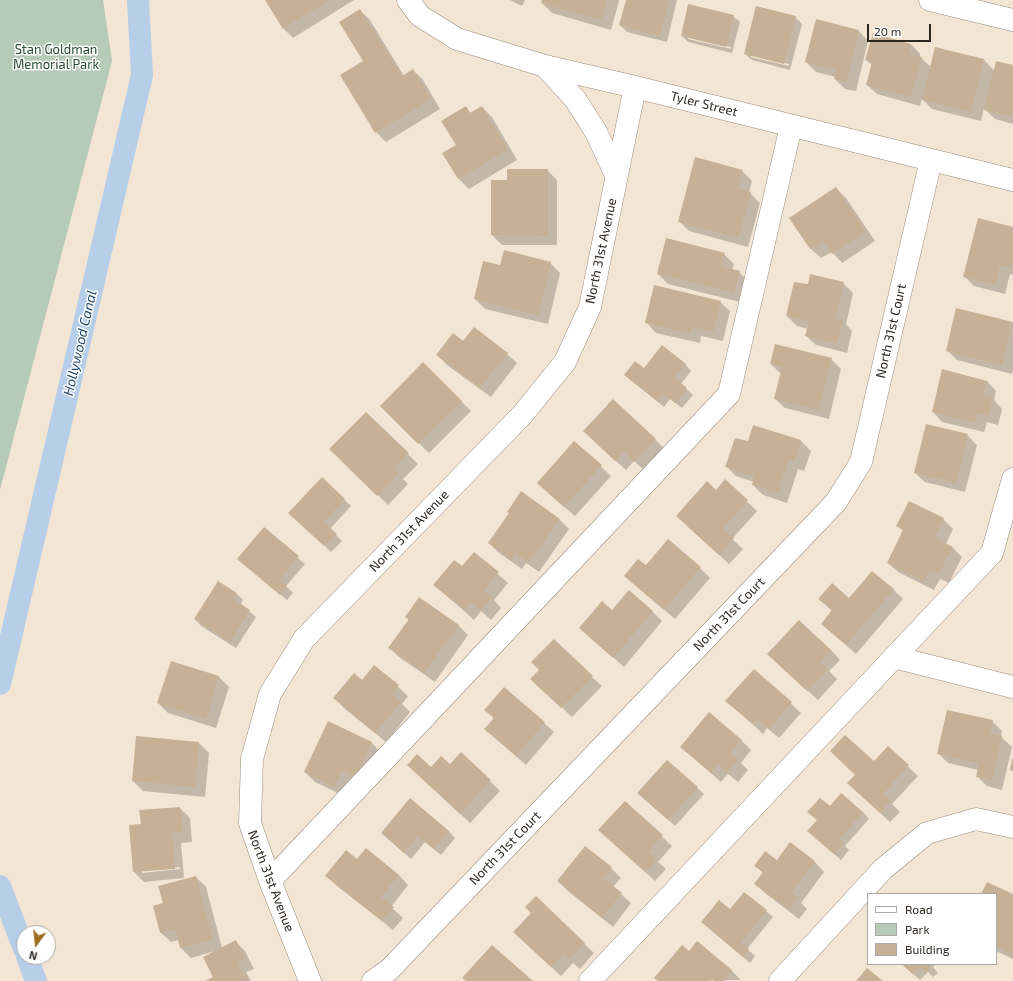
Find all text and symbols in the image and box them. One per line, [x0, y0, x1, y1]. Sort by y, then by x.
scale bar [869, 16, 933, 42]
text: 20 m [874, 24, 901, 38]
park label: Stan Goldman Memorial Park [13, 42, 99, 73]
street label: Tyler Street [669, 88, 739, 120]
street label: North 31st Avenue [582, 197, 620, 305]
street label: North 31st Court [873, 282, 909, 380]
water label: Hollywood Canal [60, 289, 100, 397]
street label: North 31st Avenue [366, 487, 452, 575]
street label: North 31st Court [690, 574, 768, 654]
street label: North 31st Court [466, 808, 544, 888]
street label: North 31st Avenue [244, 828, 298, 934]
legend [867, 893, 997, 965]
text: Road [905, 902, 933, 916]
text: Park [905, 922, 930, 936]
north arrow [16, 925, 56, 965]
text: Building [905, 942, 949, 956]
text: N [28, 949, 39, 963]

